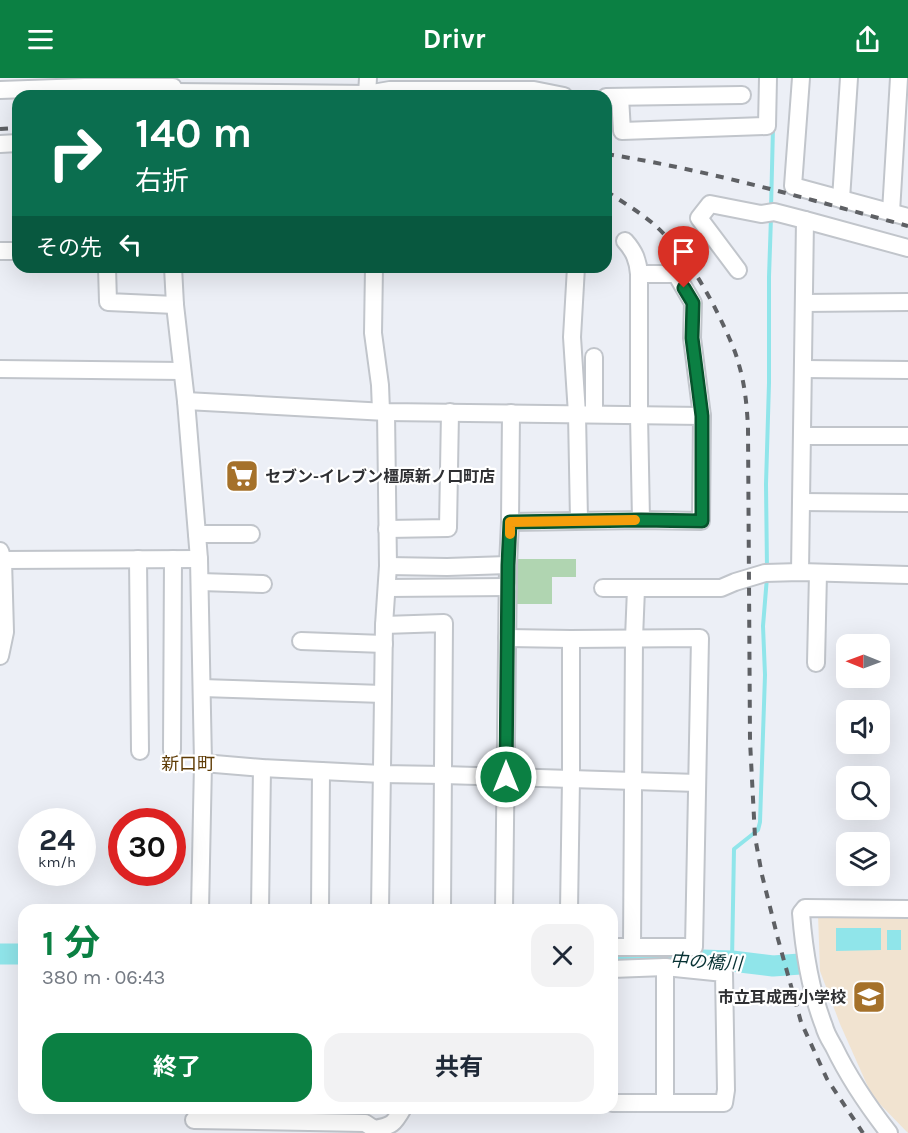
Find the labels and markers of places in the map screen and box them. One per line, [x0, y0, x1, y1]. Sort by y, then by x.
pin [658, 226, 709, 288]
supermarket icon: セブン-イレブン橿原新ノ口町店 [224, 458, 260, 494]
place label: セブン-イレブン橿原新ノ口町店 [265, 467, 495, 486]
school or university icon: 市立耳成西小学校 [851, 979, 887, 1015]
place label: 市立耳成西小学校 [718, 988, 846, 1007]

